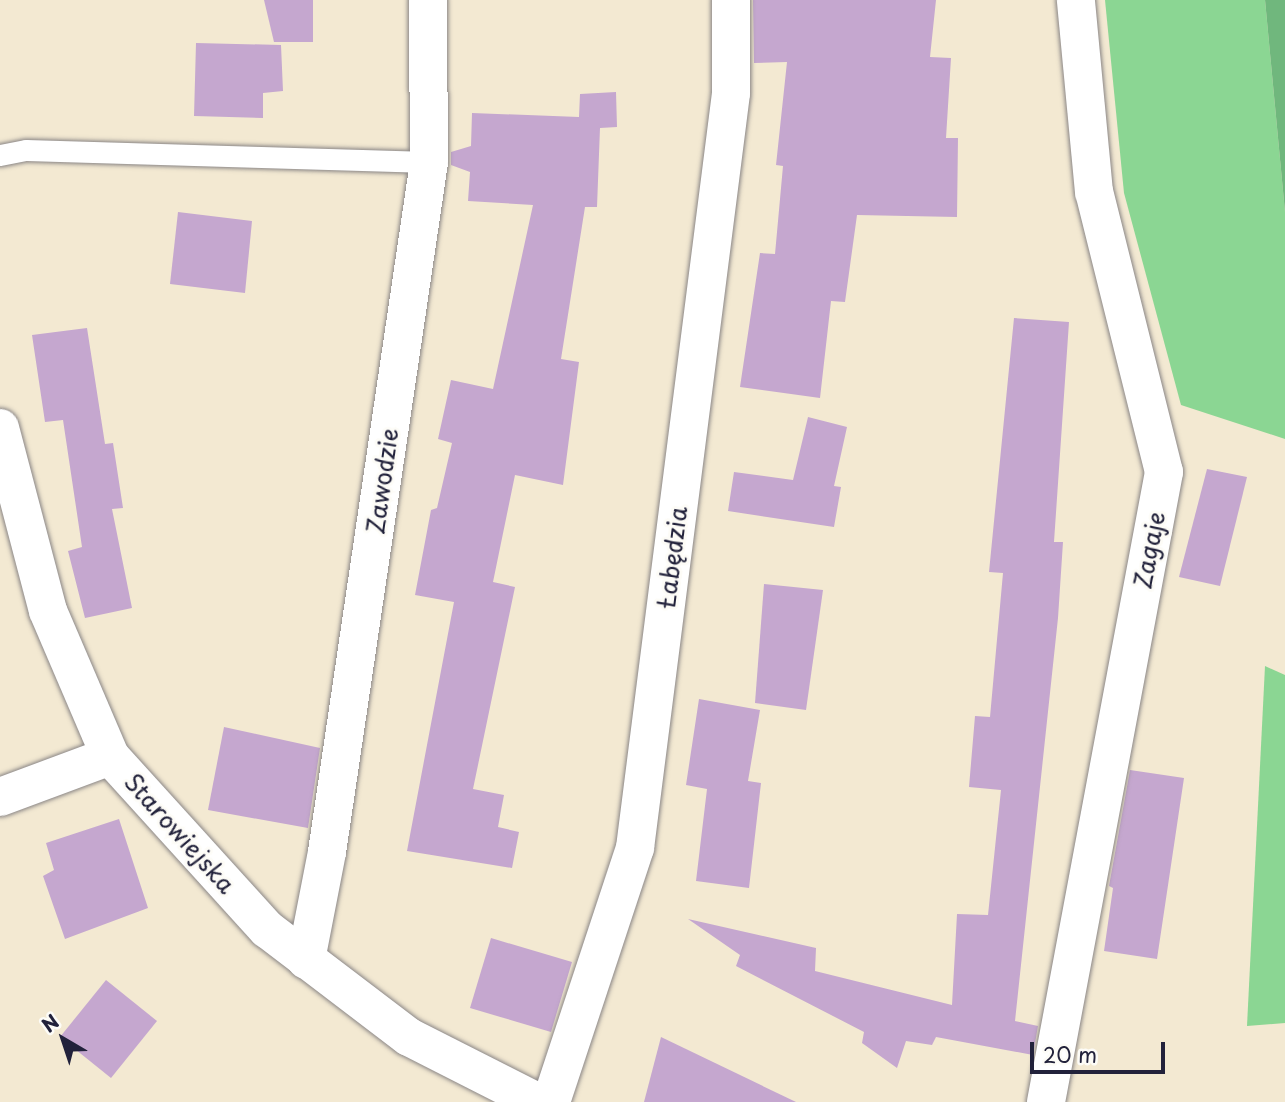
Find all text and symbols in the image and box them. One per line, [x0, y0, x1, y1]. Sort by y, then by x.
street label: Zawodzie [360, 426, 404, 536]
street label: Łabędzia [651, 505, 693, 609]
street label: Zagaje [1127, 509, 1171, 591]
street label: Starowiejska [119, 767, 241, 899]
north arrow [28, 1004, 98, 1074]
text: N [35, 1007, 64, 1038]
scale bar [1033, 1028, 1168, 1072]
text: 20 m [1043, 1038, 1097, 1070]

